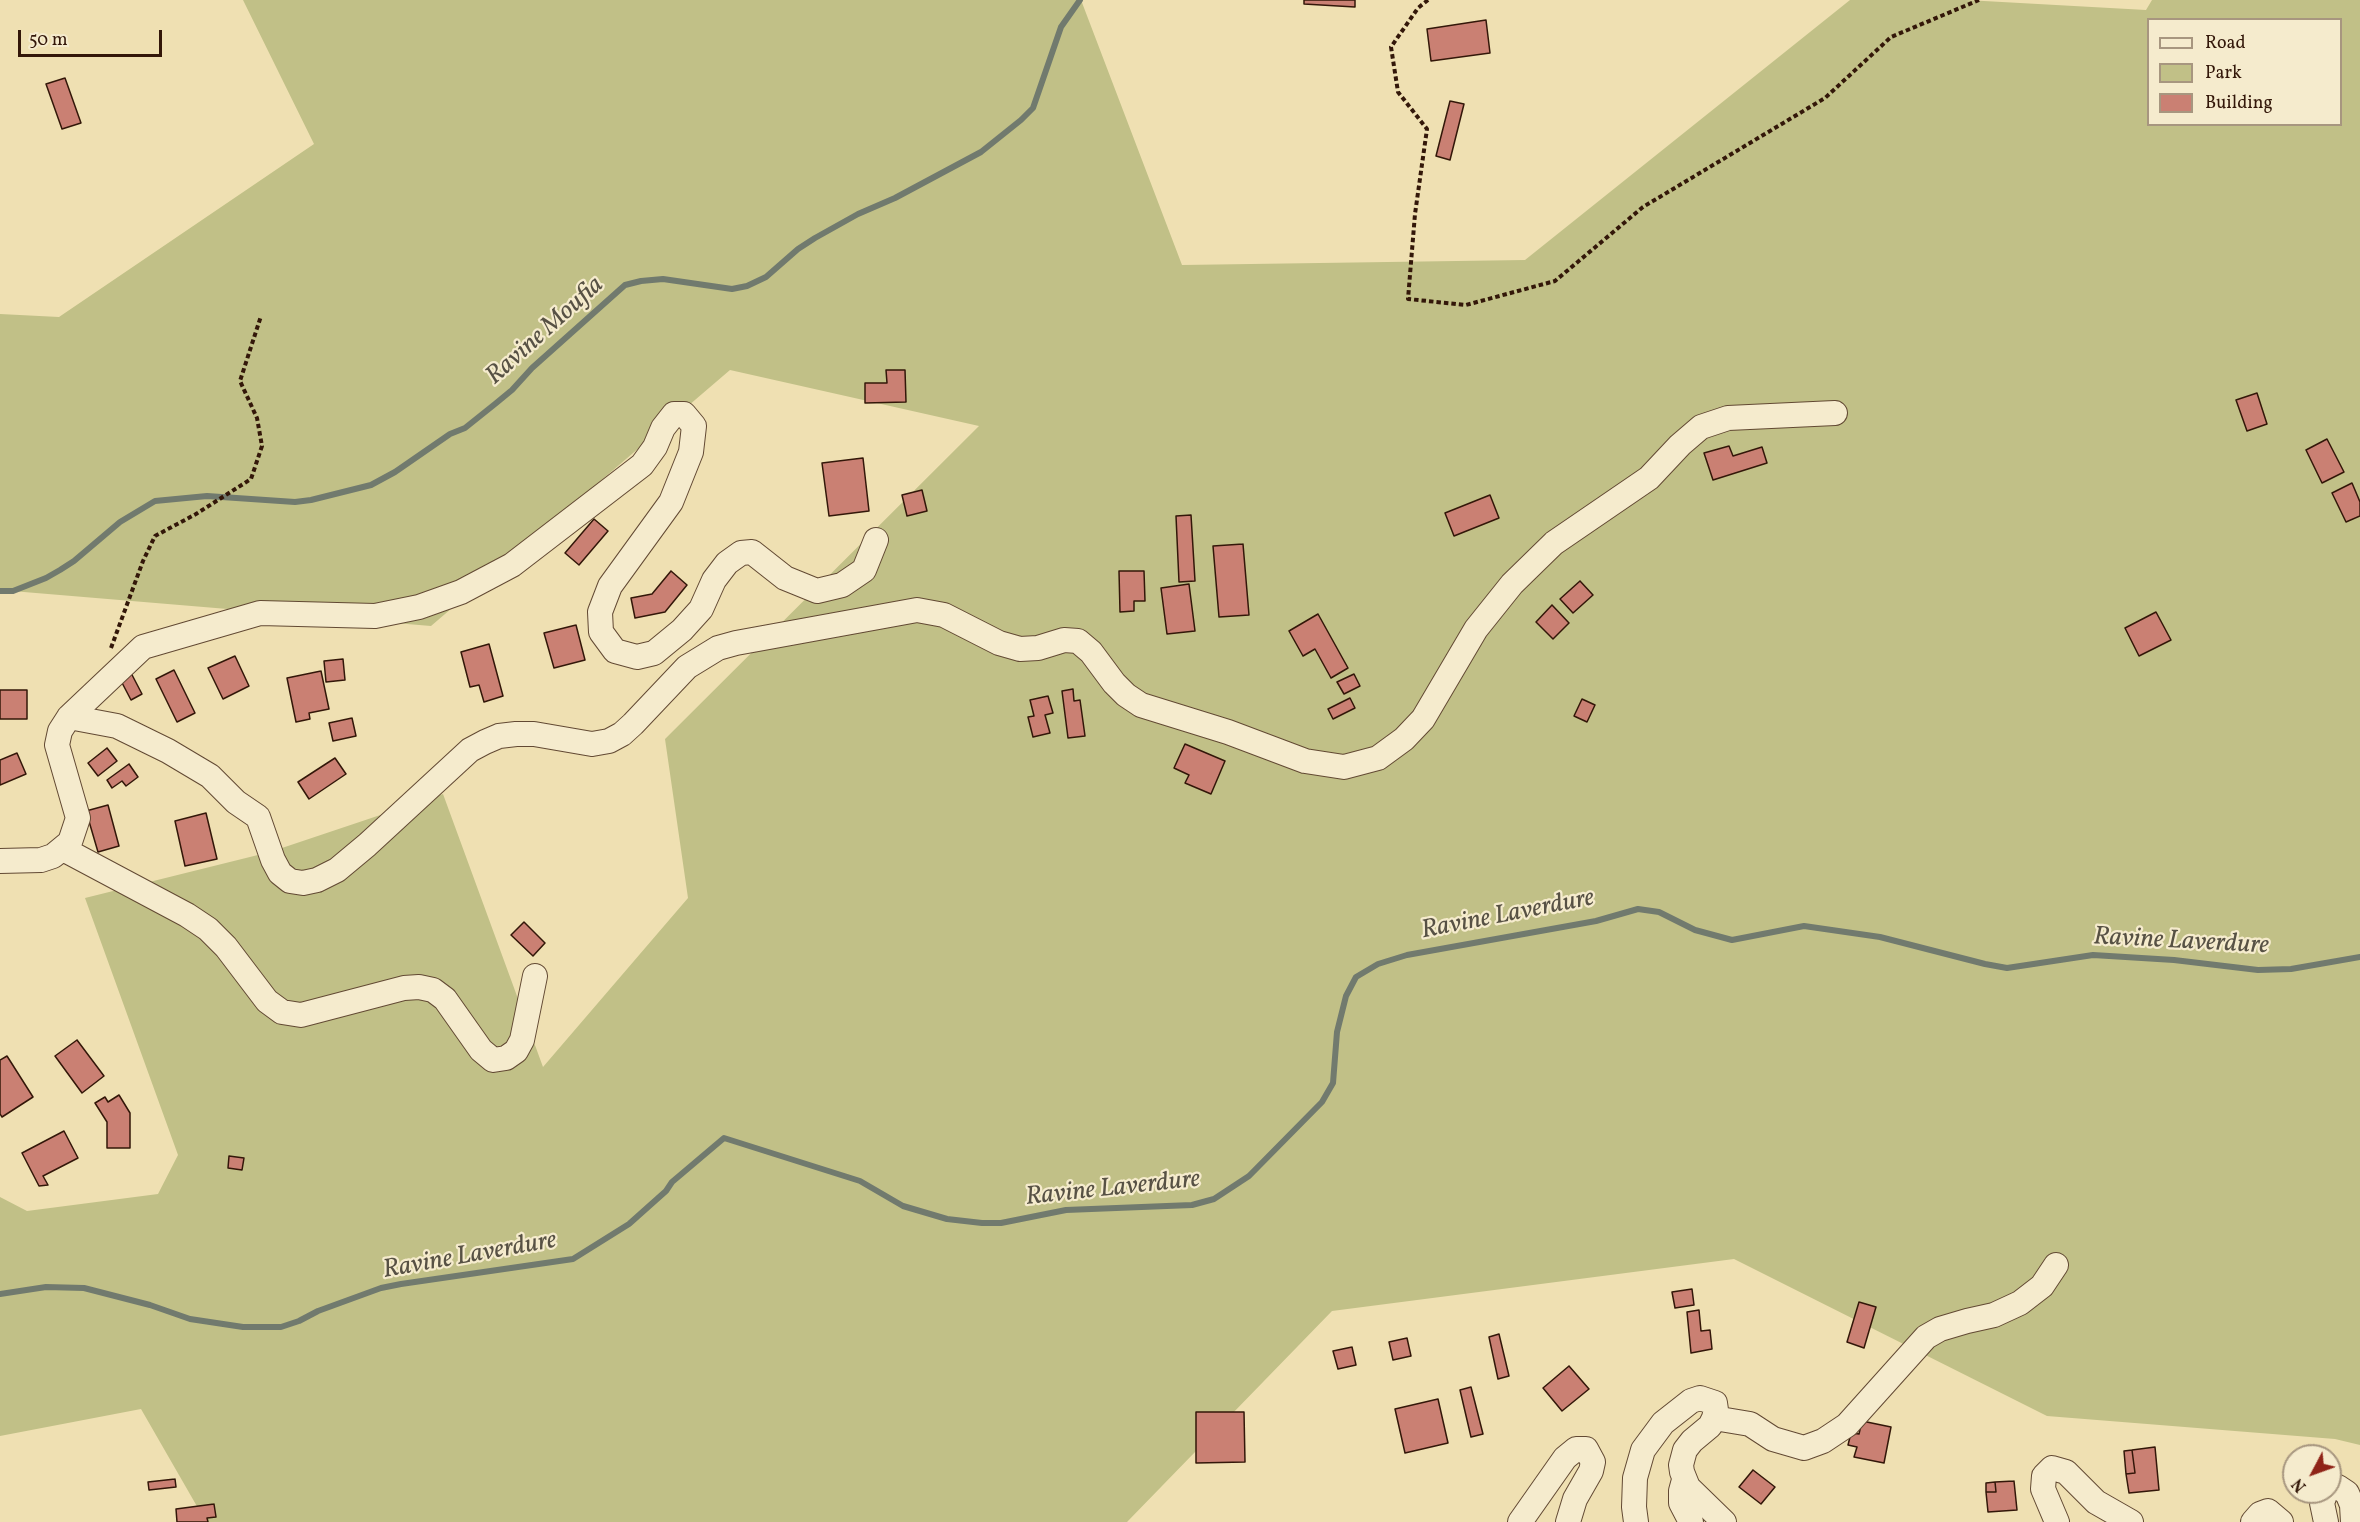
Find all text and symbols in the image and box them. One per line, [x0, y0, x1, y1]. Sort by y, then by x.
scale bar [21, 18, 165, 56]
legend [2147, 18, 2342, 126]
text: 50 m [29, 28, 68, 53]
text: Road [2205, 31, 2246, 56]
text: Park [2205, 61, 2242, 86]
text: Building [2205, 91, 2273, 116]
water label: Ravine Moufia [481, 271, 611, 393]
water label: Ravine Laverdure [1419, 884, 1597, 948]
water label: Ravine Laverdure [2093, 923, 2269, 963]
water label: Ravine Laverdure [1024, 1165, 1202, 1215]
water label: Ravine Laverdure [381, 1226, 559, 1288]
north arrow [2282, 1444, 2342, 1504]
text: N [2288, 1473, 2312, 1496]

